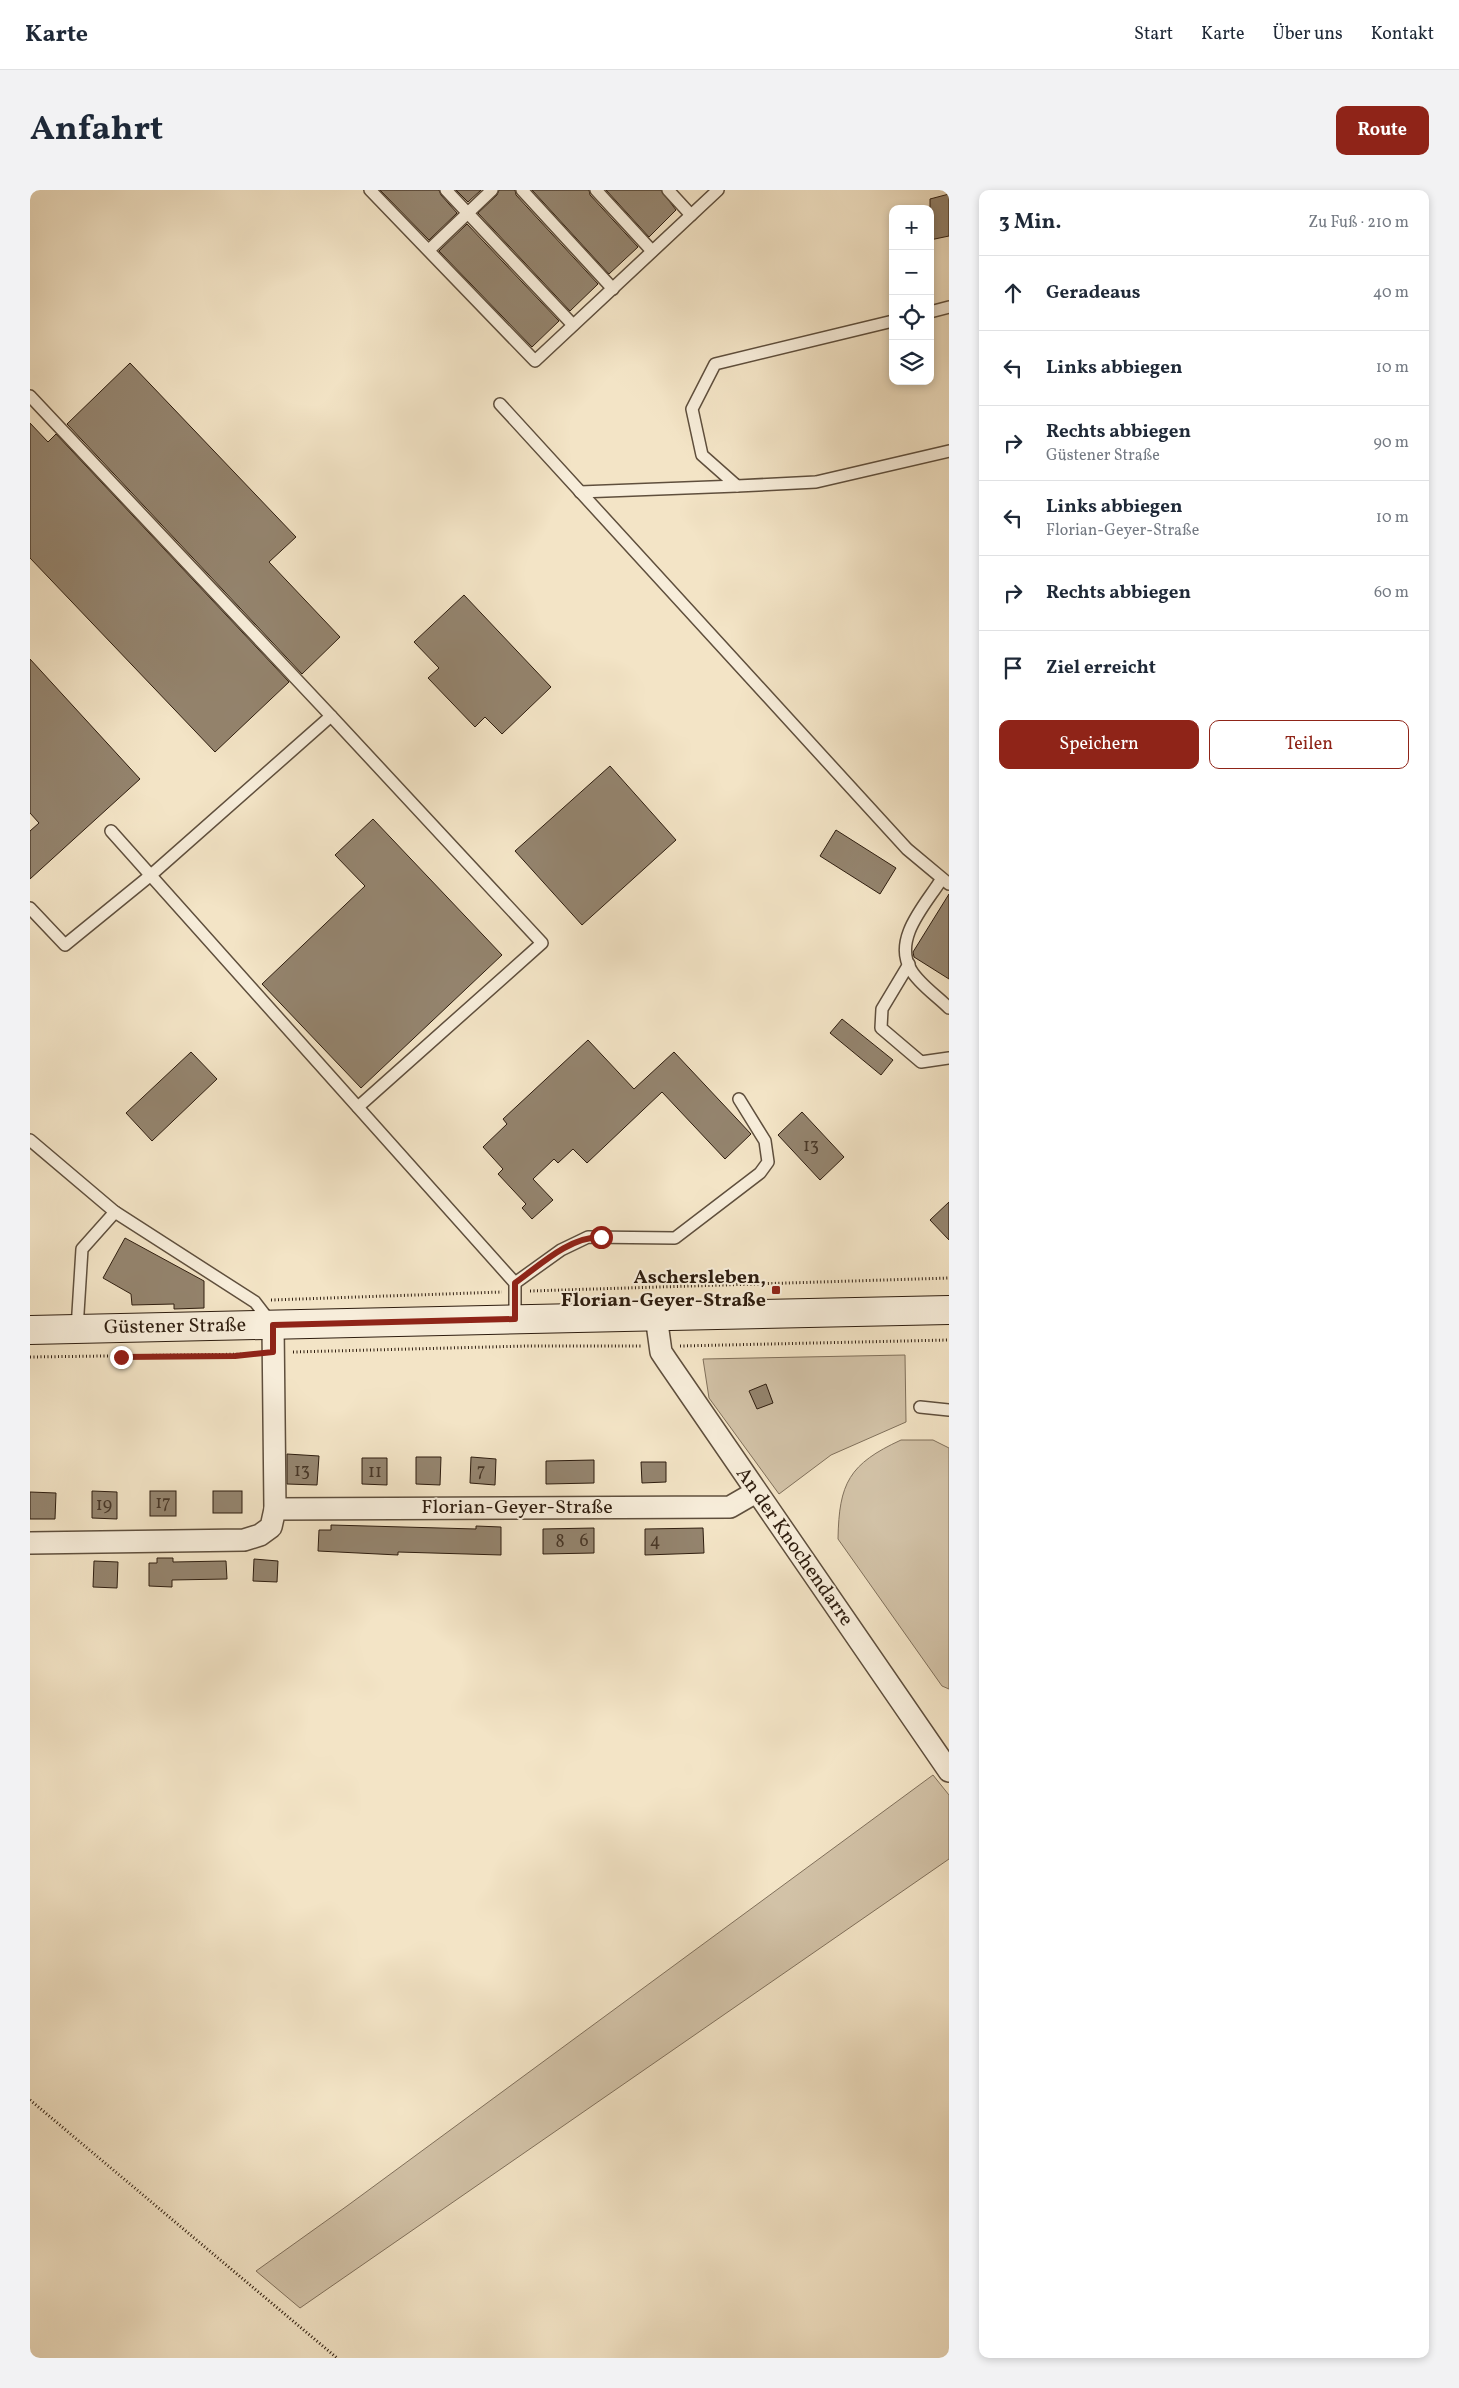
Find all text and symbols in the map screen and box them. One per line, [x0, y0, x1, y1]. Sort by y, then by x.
text: Karte [25, 18, 88, 52]
text: Start [1134, 22, 1173, 47]
text: Karte [1201, 22, 1245, 47]
text: Über uns [1273, 22, 1343, 47]
text: Kontakt [1371, 22, 1434, 47]
text: Anfahrt [30, 106, 163, 154]
button: Route [1336, 106, 1429, 155]
map controls [889, 205, 934, 385]
button: + [889, 205, 934, 250]
text: 3 Min. [999, 208, 1061, 237]
text: Zu Fuß · 210 m [1308, 212, 1409, 234]
button: − [889, 250, 934, 295]
icon: ahead [999, 279, 1027, 307]
text: Geradeaus [1046, 280, 1141, 306]
text: 40 m [1373, 282, 1409, 304]
button: locate [889, 295, 934, 340]
button: layers [889, 340, 934, 385]
icon: left [999, 354, 1027, 382]
text: Links abbiegen [1046, 355, 1183, 381]
text: 10 m [1376, 357, 1409, 379]
text: Rechts abbiegen [1046, 419, 1191, 445]
icon: right [999, 429, 1027, 457]
text: 90 m [1373, 432, 1409, 454]
text: Güstener Straße [1046, 445, 1160, 467]
text: Links abbiegen [1046, 494, 1183, 520]
icon: left [999, 504, 1027, 532]
text: 10 m [1376, 507, 1409, 529]
text: Florian-Geyer-Straße [1046, 520, 1199, 542]
icon: right [999, 579, 1027, 607]
text: Rechts abbiegen [1046, 580, 1191, 606]
text: 60 m [1374, 582, 1409, 604]
icon: arrive [999, 654, 1027, 682]
text: Ziel erreicht [1046, 655, 1156, 681]
button: Speichern [999, 720, 1199, 769]
button: Teilen [1209, 720, 1409, 769]
house number: 13 [803, 1134, 819, 1159]
route start [590, 1226, 613, 1249]
place label: Aschersleben, Florian-Geyer-Straße [561, 1264, 766, 1315]
marker: Aschersleben, Florian-Geyer-Straße [770, 1284, 782, 1296]
street label: Güstener Straße [104, 1312, 246, 1342]
route end [110, 1346, 133, 1369]
house number: 13 [294, 1459, 310, 1484]
house number: 7 [477, 1459, 485, 1484]
house number: 11 [368, 1460, 382, 1485]
street label: An der Knochendarre [728, 1462, 860, 1632]
house number: 17 [155, 1491, 171, 1516]
house number: 19 [96, 1493, 112, 1518]
street label: Florian-Geyer-Straße [421, 1494, 613, 1522]
house number: 6 [579, 1529, 589, 1554]
house number: 4 [650, 1529, 660, 1554]
house number: 8 [555, 1530, 565, 1555]

